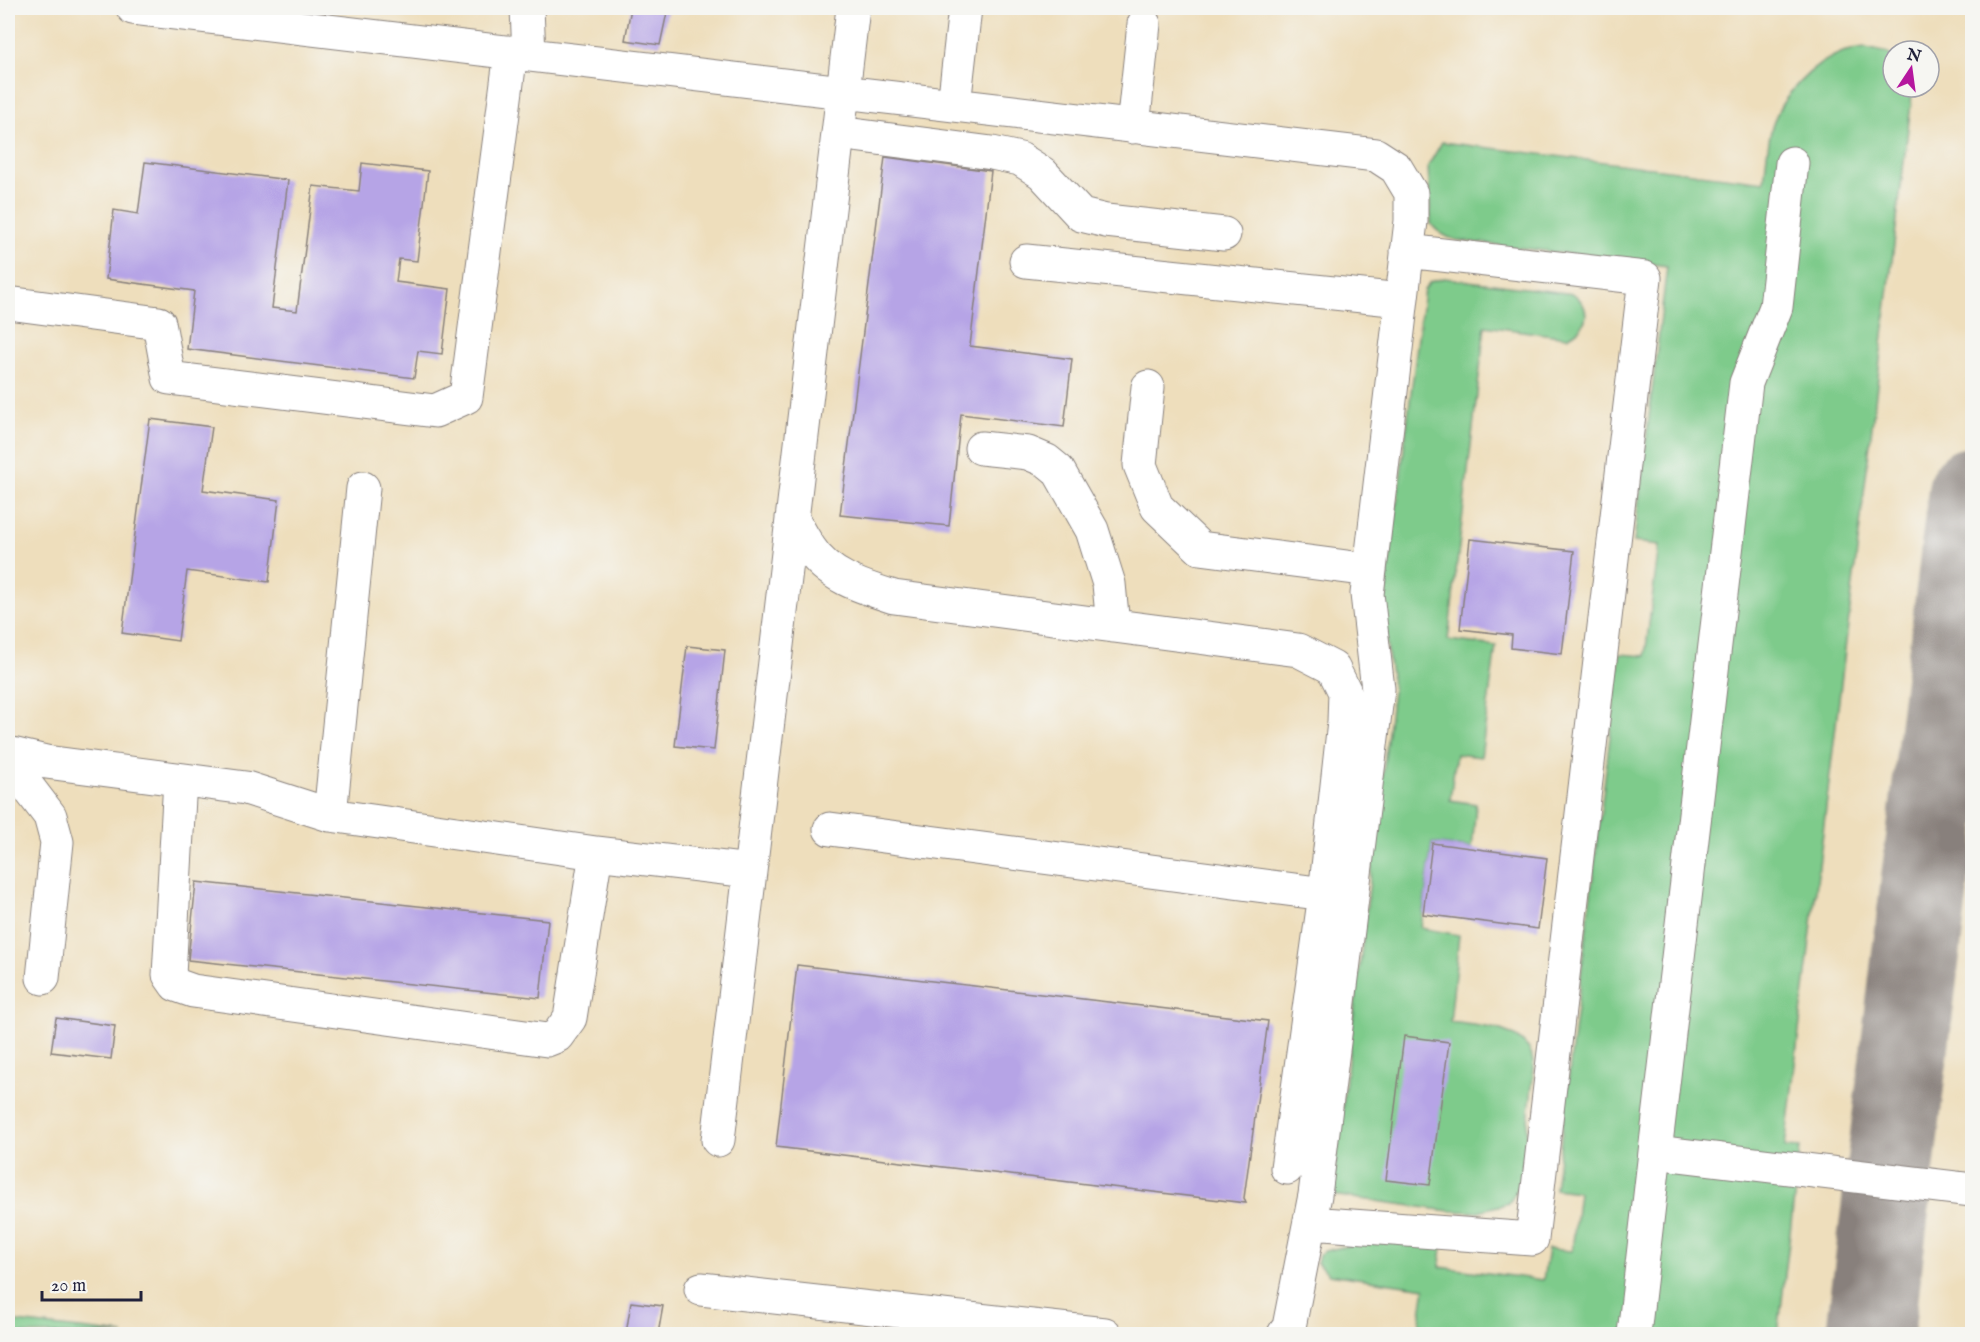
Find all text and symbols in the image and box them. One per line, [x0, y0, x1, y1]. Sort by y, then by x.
north arrow [1881, 39, 1941, 99]
text: N [1904, 45, 1923, 68]
scale bar [42, 1264, 141, 1302]
text: 20 m [51, 1275, 86, 1298]

